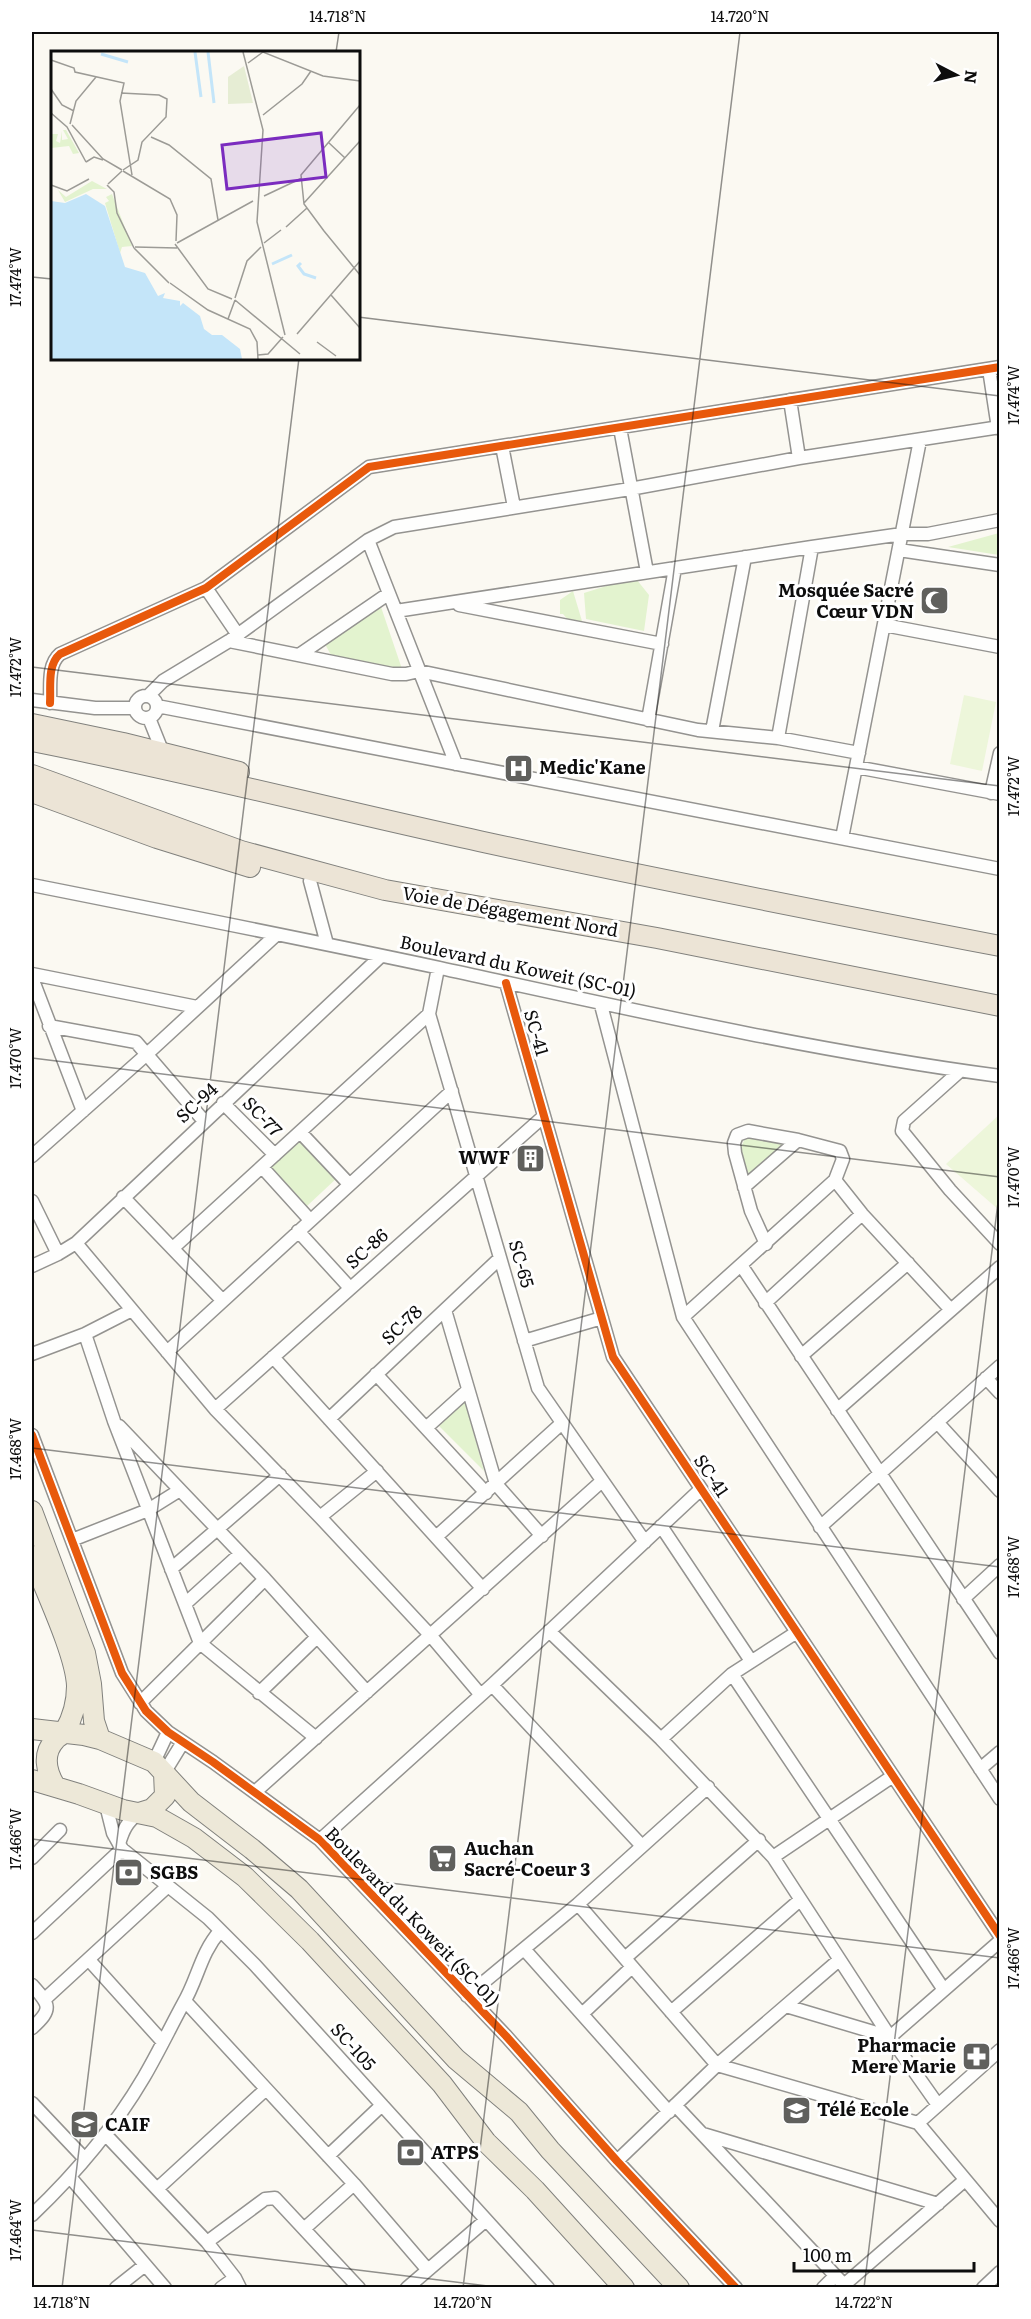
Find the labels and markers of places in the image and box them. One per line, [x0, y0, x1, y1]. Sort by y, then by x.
place label: Mosquée Sacré Cœur VDN [778, 576, 914, 624]
mosque icon: Mosquée Sacré Cœur VDN [919, 585, 951, 617]
hospital icon: Medic'Kane [502, 752, 534, 784]
place label: Medic'Kane [539, 753, 646, 780]
building icon: WWF [515, 1142, 547, 1174]
place label: WWF [458, 1143, 510, 1170]
place label: Auchan Sacré-Coeur 3 [464, 1834, 590, 1882]
supermarket icon: Auchan Sacré-Coeur 3 [427, 1843, 459, 1875]
bank icon: SGBS [113, 1857, 145, 1889]
place label: SGBS [150, 1858, 198, 1885]
place label: Pharmacie Mere Marie [851, 2031, 956, 2079]
pharmacy icon: Pharmacie Mere Marie [961, 2040, 993, 2072]
school or university icon: Télé Ecole [780, 2094, 812, 2126]
place label: Télé Ecole [817, 2095, 909, 2122]
school or university icon: CAIF [68, 2109, 100, 2141]
place label: CAIF [105, 2110, 150, 2137]
bank icon: ATPS [394, 2137, 426, 2169]
place label: ATPS [431, 2138, 479, 2165]

